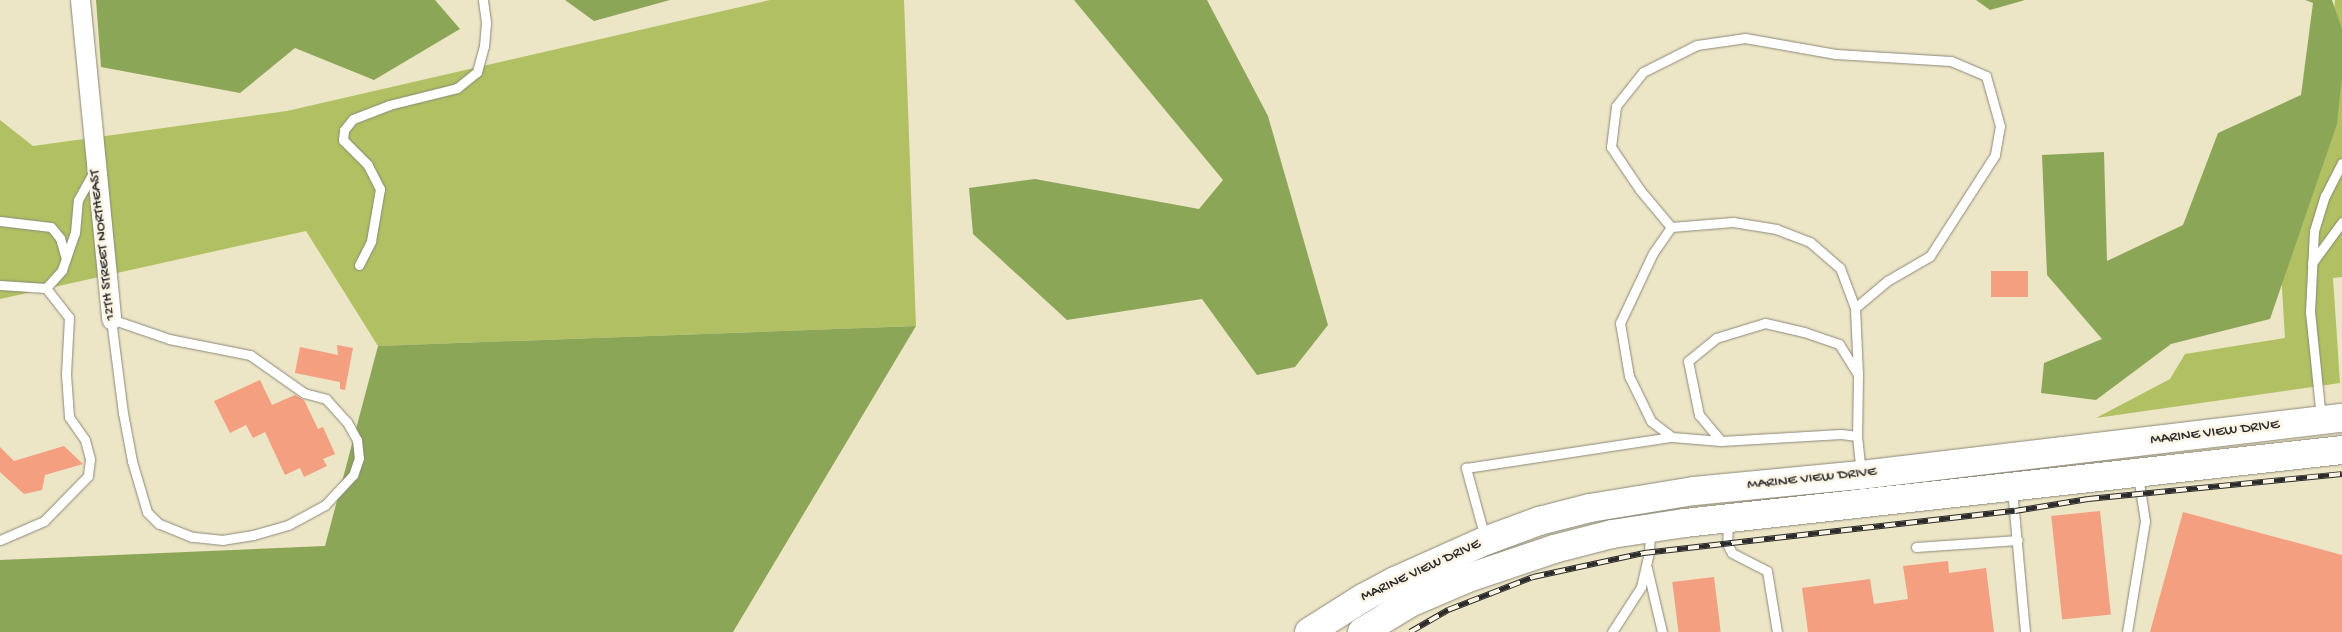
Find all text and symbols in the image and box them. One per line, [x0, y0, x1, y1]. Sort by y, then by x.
street label: 12TH STREET NORTHEAST [86, 169, 120, 321]
street label: MARINE VIEW DRIVE [2149, 416, 2281, 450]
street label: MARINE VIEW DRIVE [1746, 463, 1878, 495]
street label: MARINE VIEW DRIVE [1358, 535, 1484, 607]

